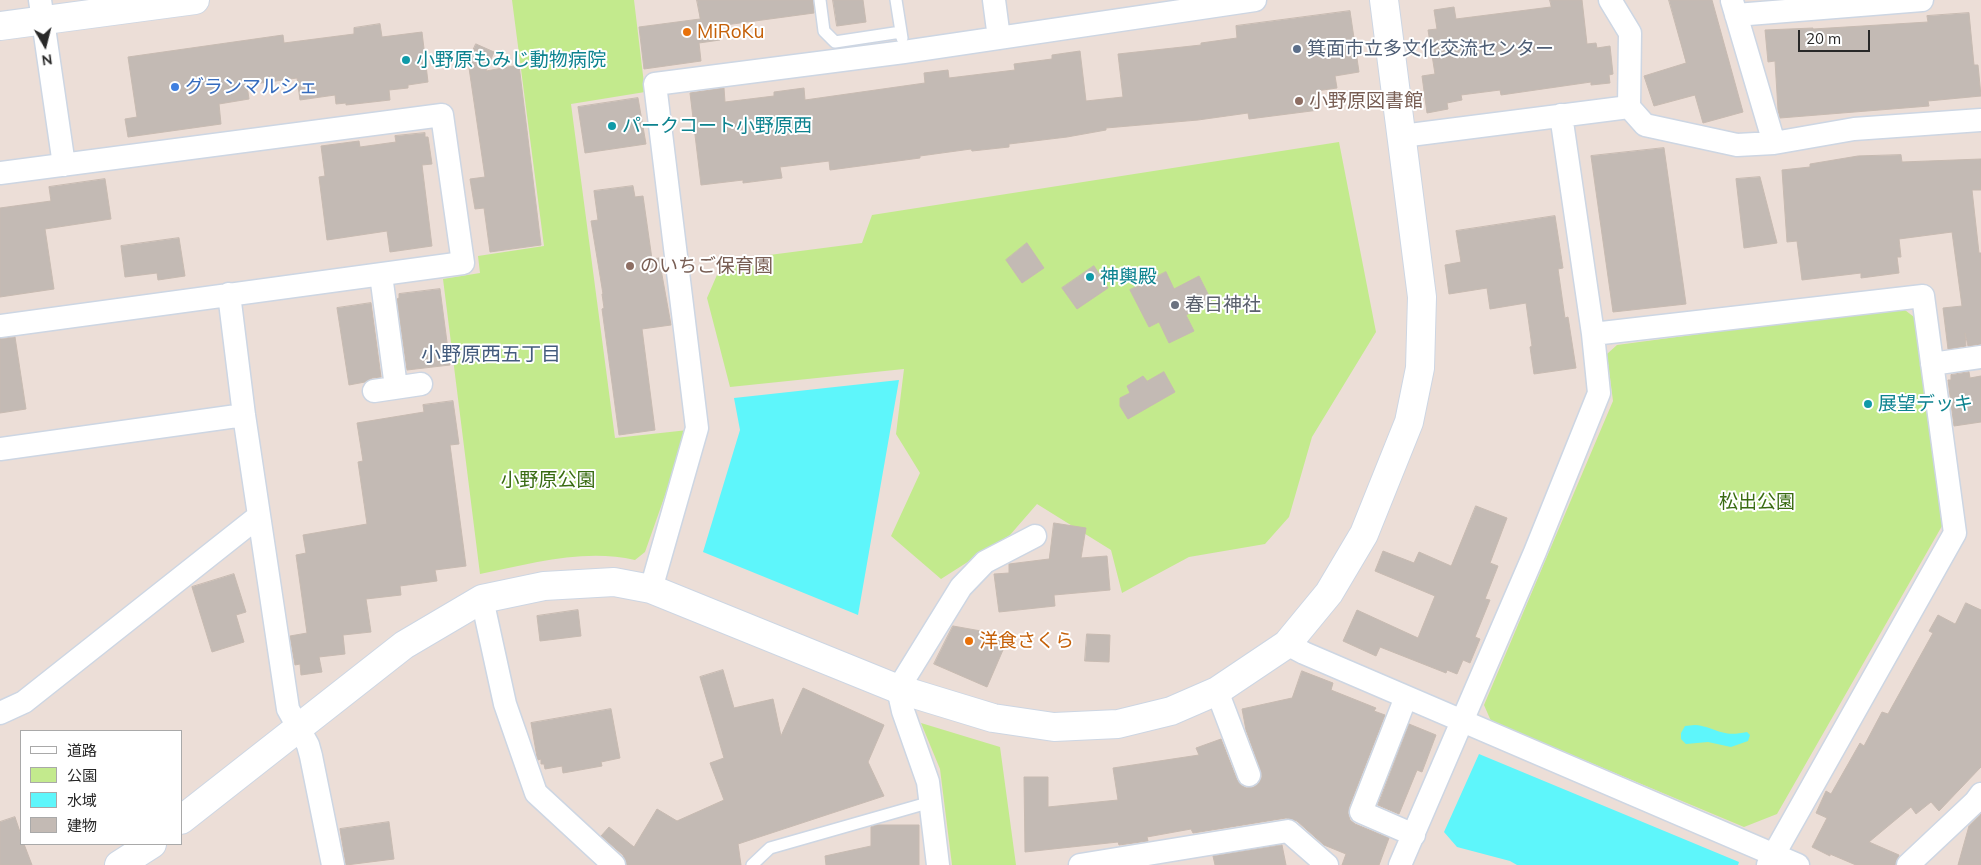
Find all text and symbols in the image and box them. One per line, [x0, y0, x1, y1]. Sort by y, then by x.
north arrow [20, 20, 70, 70]
scale bar [1801, 20, 1874, 52]
place label: MiRoKu [697, 21, 764, 43]
marker: MiRoKu [681, 26, 693, 38]
text: 20 m [1806, 29, 1841, 48]
place label: 箕面市立多文化交流センター [1307, 38, 1554, 60]
marker: 箕面市立多文化交流センター [1291, 43, 1303, 55]
place label: 小野原もみじ動物病院 [416, 49, 606, 71]
text: N [41, 50, 54, 70]
marker: 小野原もみじ動物病院 [400, 54, 412, 66]
place label: グランマルシェ [185, 76, 318, 98]
marker: グランマルシェ [169, 81, 181, 93]
place label: 小野原図書館 [1309, 90, 1423, 112]
marker: 小野原図書館 [1293, 95, 1305, 107]
place label: パークコート小野原西 [622, 115, 812, 137]
marker: パークコート小野原西 [606, 120, 618, 132]
place label: のいちご保育園 [640, 255, 773, 277]
marker: のいちご保育園 [624, 260, 636, 272]
place label: 神輿殿 [1100, 266, 1157, 288]
marker: 神輿殿 [1084, 271, 1096, 283]
place label: 春日神社 [1185, 294, 1261, 316]
marker: 春日神社 [1169, 299, 1181, 311]
district label: 小野原西五丁目 [421, 343, 561, 367]
place label: 展望デッキ [1878, 393, 1973, 415]
marker: 展望デッキ [1862, 398, 1874, 410]
park label: 小野原公園 [501, 469, 595, 491]
park label: 松出公園 [1719, 491, 1795, 513]
place label: 洋食さくら [979, 630, 1074, 652]
marker: 洋食さくら [963, 635, 975, 647]
legend [20, 730, 182, 845]
text: 道路 [67, 741, 97, 760]
text: 公園 [67, 766, 97, 785]
text: 水域 [67, 791, 97, 810]
text: 建物 [67, 816, 97, 835]

